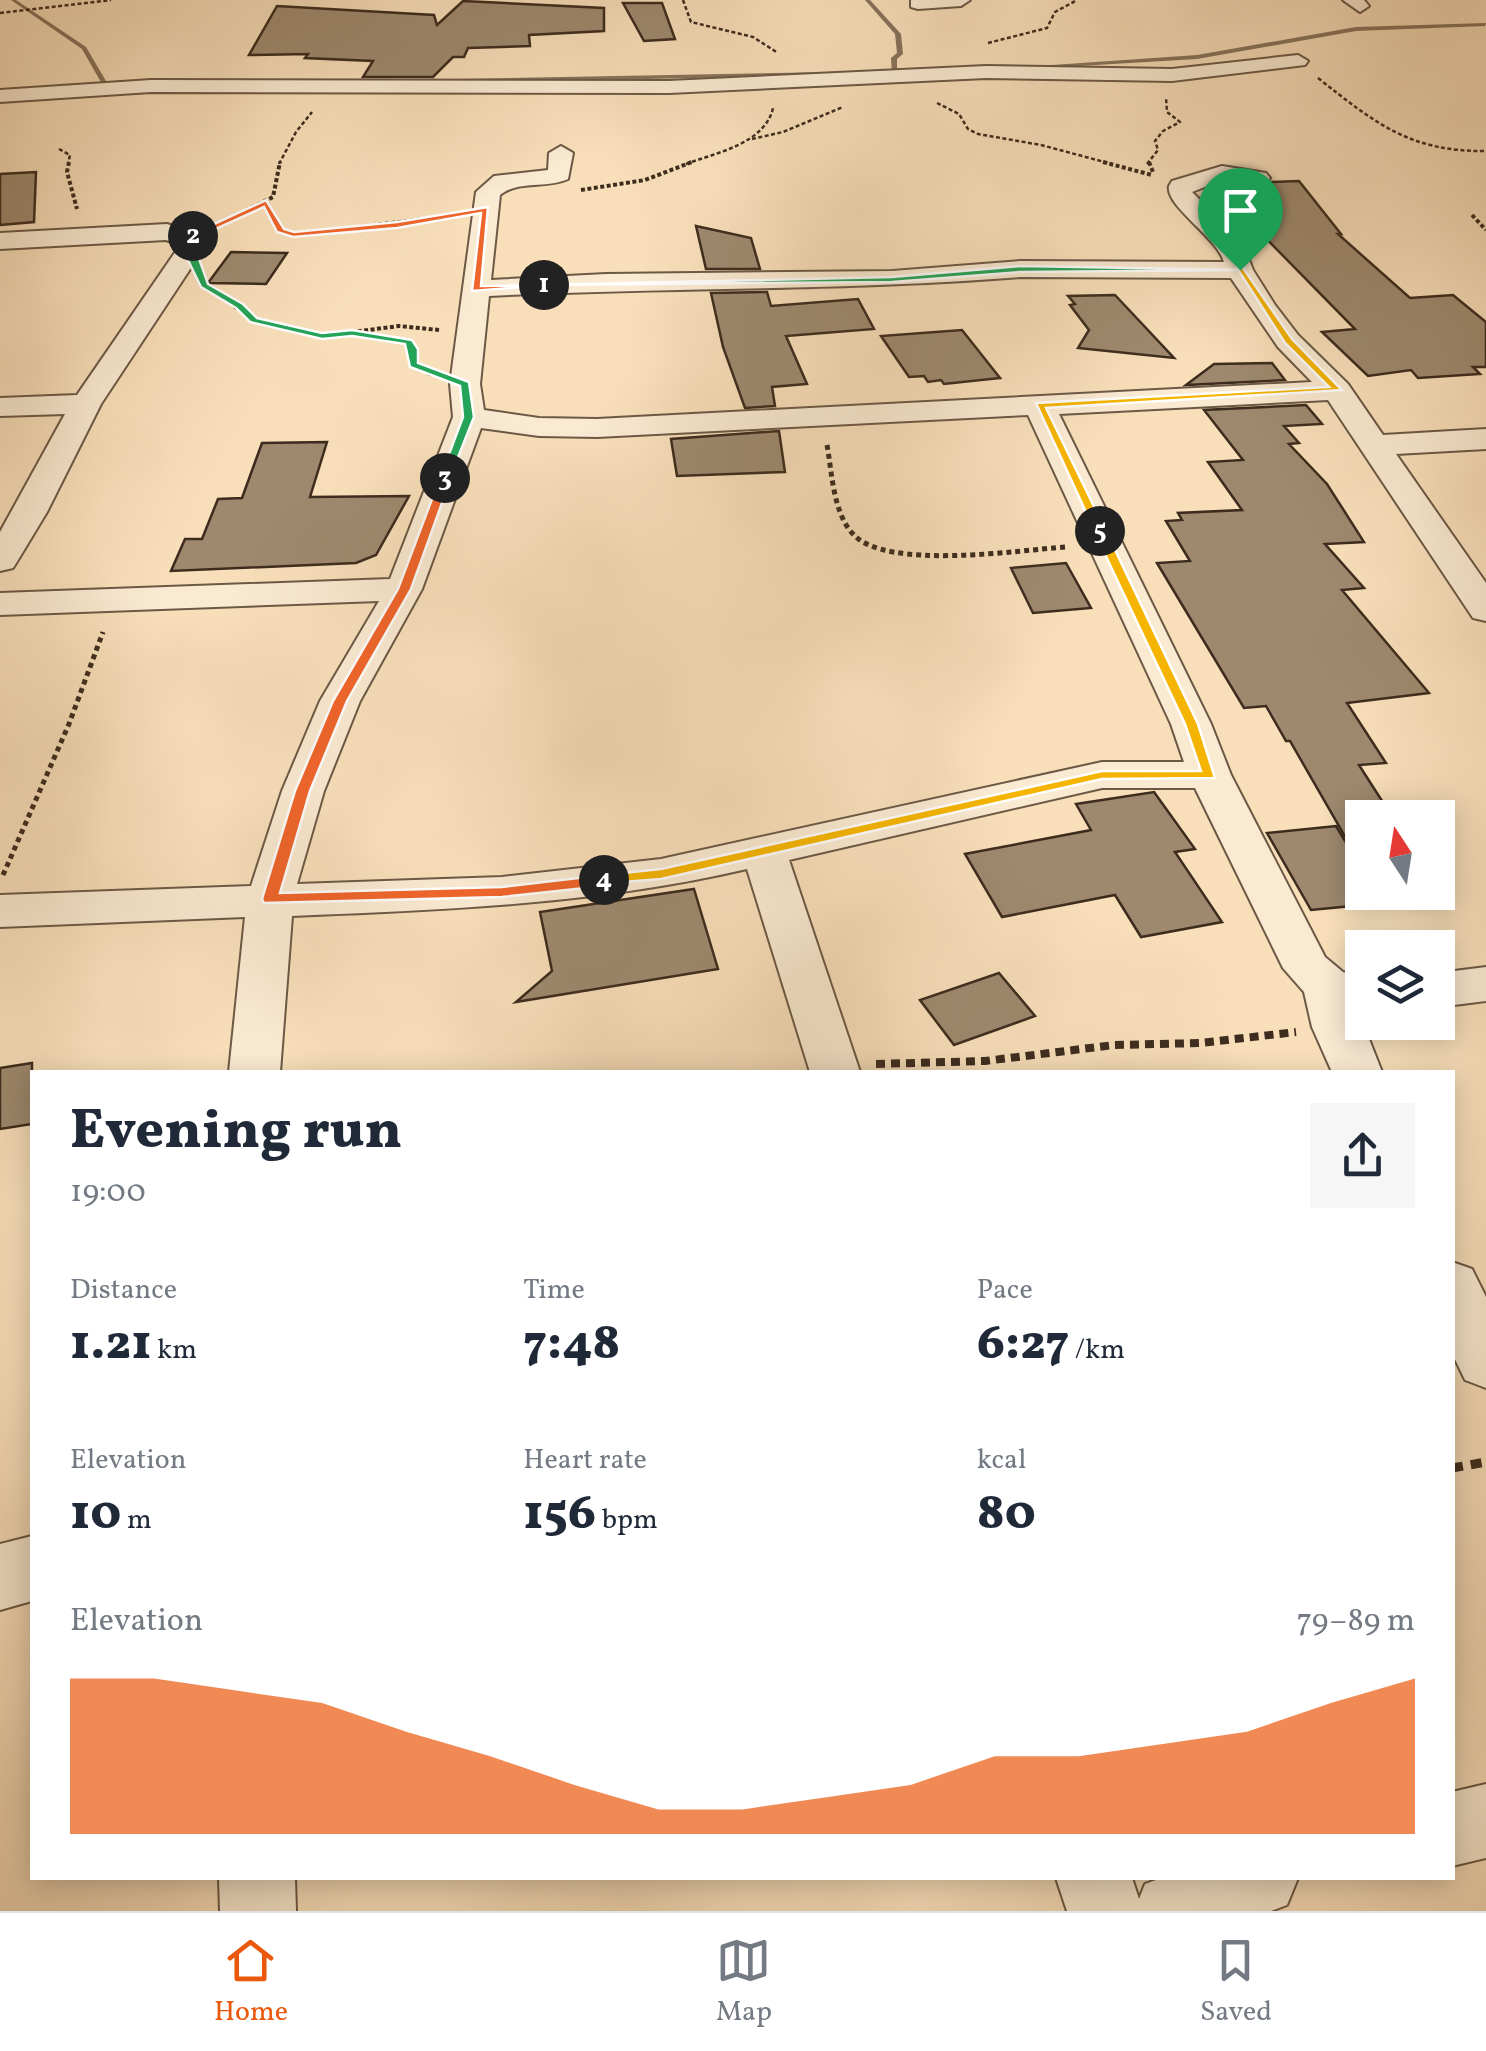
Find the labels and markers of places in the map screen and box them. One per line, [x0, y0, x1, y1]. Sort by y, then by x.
pin [1198, 168, 1283, 271]
pin: 2 [168, 211, 218, 261]
pin: 1 [519, 260, 569, 310]
pin: 3 [420, 453, 470, 503]
pin: 5 [1075, 506, 1125, 556]
pin: 4 [579, 855, 629, 905]

